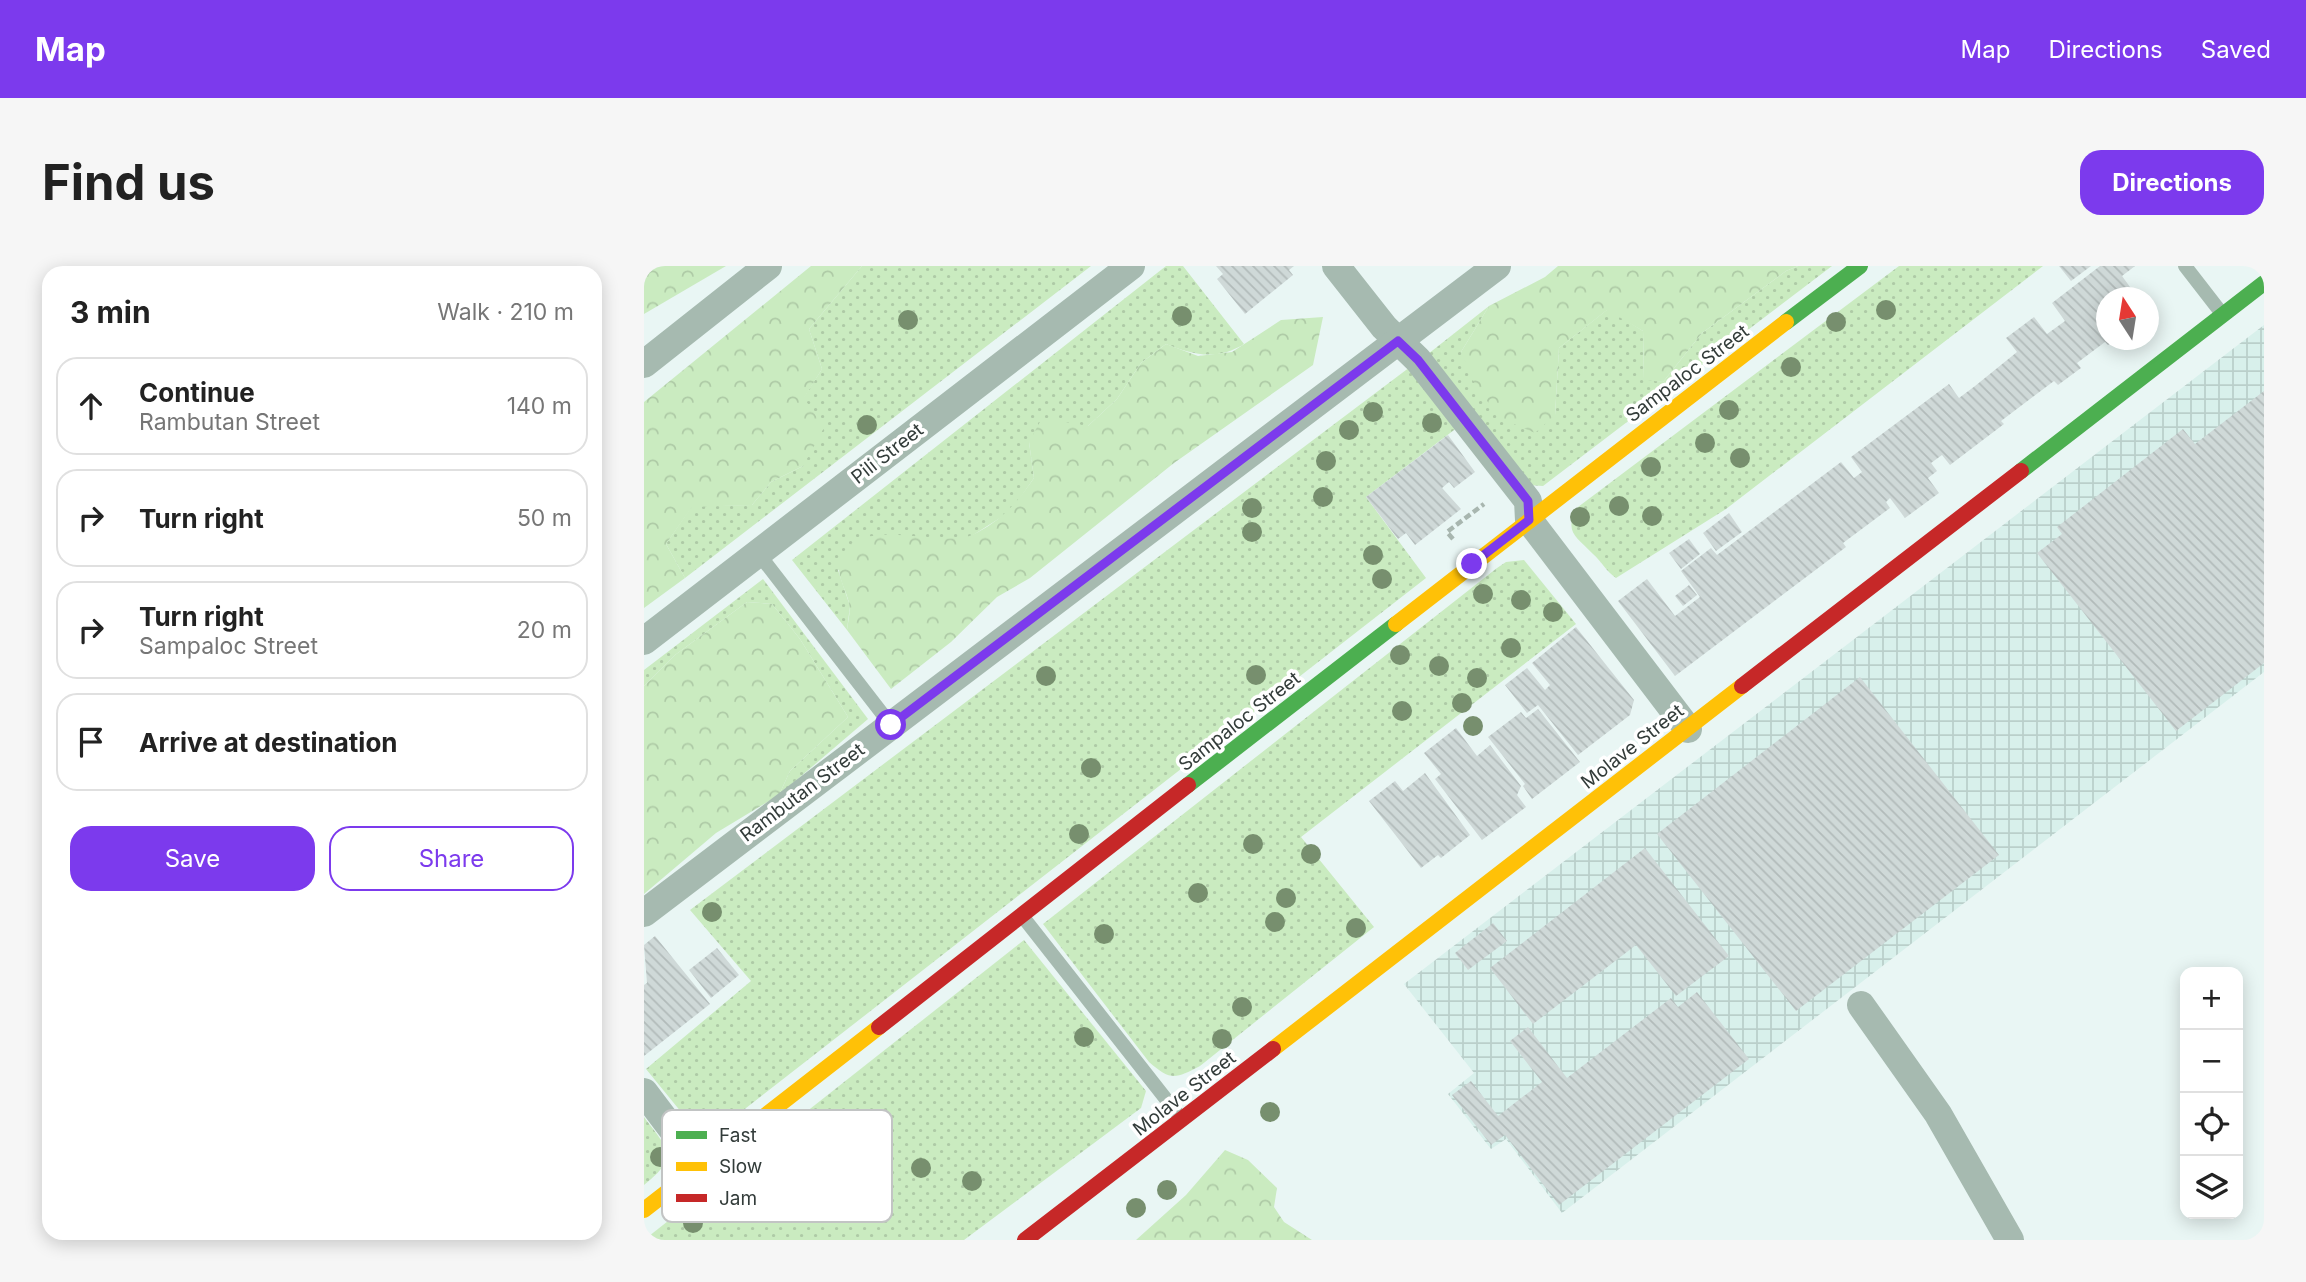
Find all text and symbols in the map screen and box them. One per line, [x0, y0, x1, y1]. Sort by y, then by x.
text: Map [35, 29, 106, 69]
text: Map [1961, 35, 2010, 64]
text: Directions [2048, 35, 2163, 64]
text: Saved [2201, 35, 2271, 64]
button: Directions [2080, 150, 2264, 215]
text: Find us [42, 153, 215, 212]
north arrow [2096, 287, 2159, 350]
text: 3 min [70, 294, 151, 330]
text: Walk · 210 m [437, 298, 574, 326]
street label: Sampaloc Street [1621, 320, 1753, 427]
text: Continue [139, 377, 255, 408]
icon: ahead [72, 387, 110, 425]
text: 140 m [507, 392, 572, 420]
text: Rambutan Street [139, 408, 320, 436]
street label: Pili Street [847, 418, 928, 489]
icon: right [72, 499, 110, 537]
text: Turn right [139, 503, 264, 534]
text: 50 m [517, 504, 572, 532]
route end [1456, 548, 1487, 579]
text: Turn right [139, 601, 264, 632]
icon: right [72, 611, 110, 649]
text: 20 m [517, 616, 572, 644]
text: Sampaloc Street [139, 632, 318, 660]
street label: Sampaloc Street [1174, 667, 1305, 776]
street label: Molave Street [1576, 699, 1688, 794]
route start [875, 709, 906, 740]
icon: arrive [72, 723, 110, 761]
text: Arrive at destination [139, 727, 398, 758]
street label: Rambutan Street [736, 738, 869, 847]
button: Save [70, 826, 315, 891]
button: Share [329, 826, 574, 891]
map controls [2180, 967, 2243, 1219]
button: + [2180, 967, 2243, 1030]
button: − [2180, 1030, 2243, 1093]
street label: Molave Street [1128, 1046, 1240, 1141]
button: locate [2180, 1093, 2243, 1156]
legend [662, 1110, 892, 1222]
text: Fast [719, 1124, 757, 1147]
text: Slow [719, 1155, 762, 1178]
button: layers [2180, 1156, 2243, 1219]
text: Jam [719, 1187, 757, 1210]

